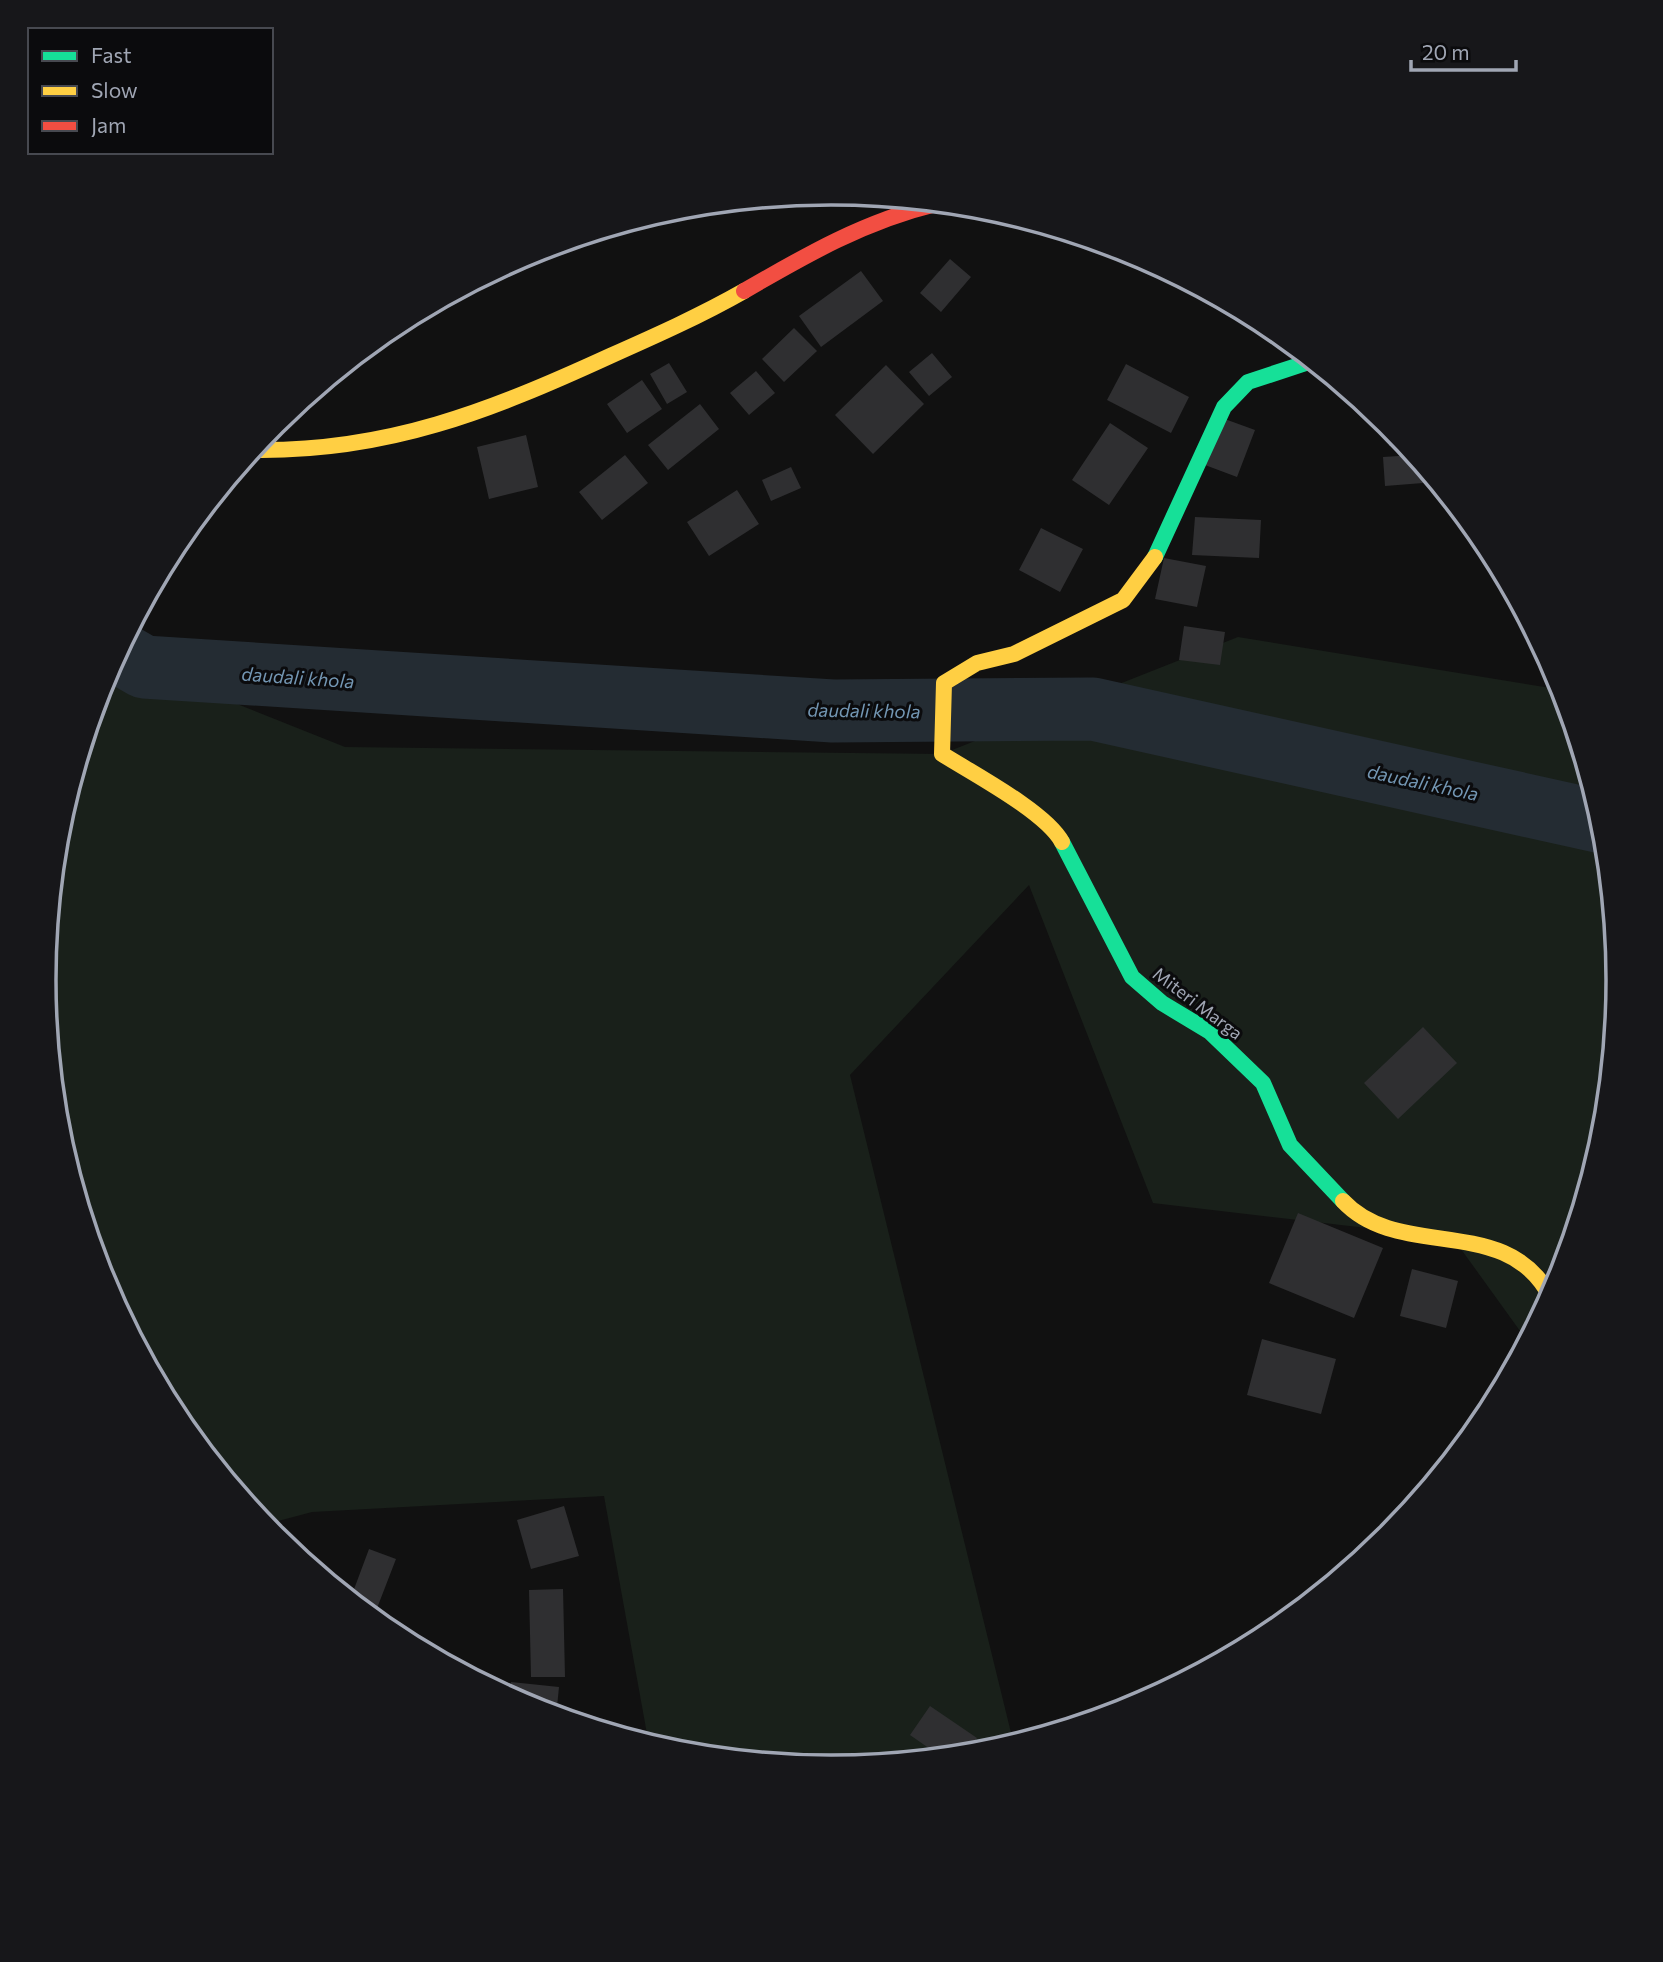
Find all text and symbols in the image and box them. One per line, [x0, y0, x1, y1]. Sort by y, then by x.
legend [28, 28, 273, 154]
scale bar [1411, 28, 1516, 72]
text: 20 m [1422, 39, 1470, 64]
text: Fast [91, 42, 132, 67]
text: Slow [91, 77, 138, 102]
text: Jam [91, 112, 126, 137]
water label: daudali khola [241, 662, 355, 692]
water label: daudali khola [807, 698, 921, 722]
water label: daudali khola [1365, 759, 1481, 805]
street label: Miteri Marga [1149, 962, 1247, 1044]

